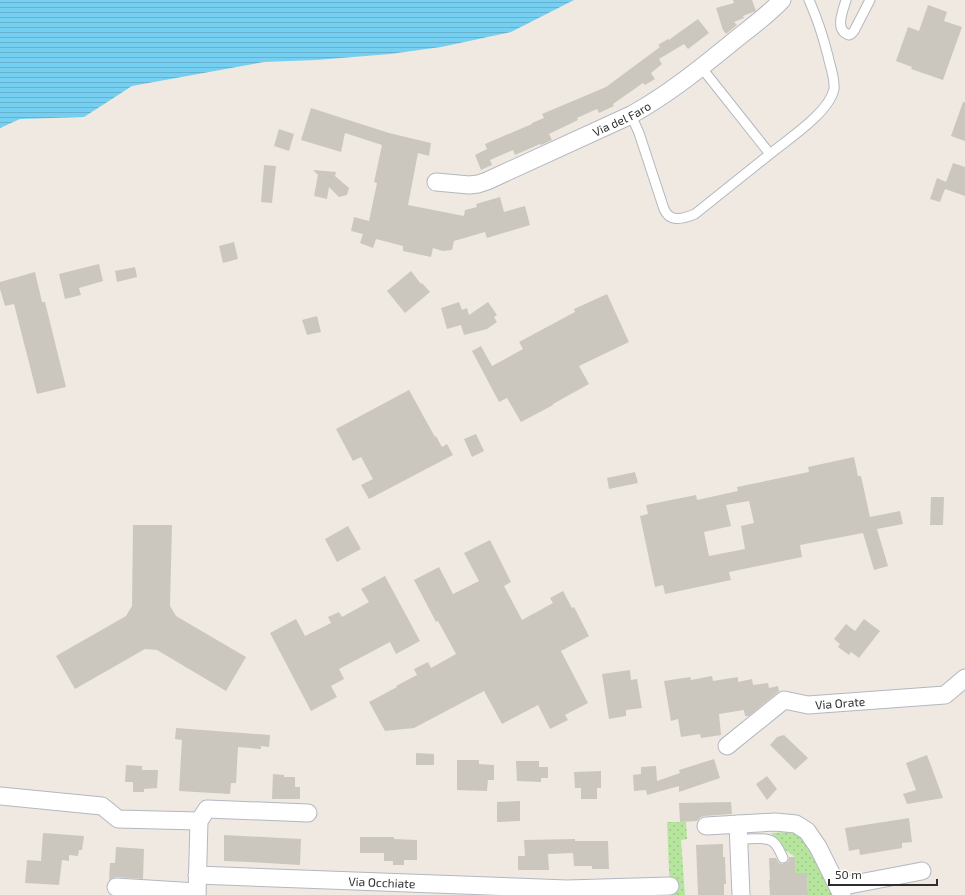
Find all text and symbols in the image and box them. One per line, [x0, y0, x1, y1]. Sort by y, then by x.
street label: Via del Faro [590, 98, 653, 139]
street label: Via Orate [815, 694, 866, 711]
scale bar [829, 861, 937, 887]
text: 50 m [835, 867, 862, 881]
street label: Via Occhiate [348, 874, 416, 890]

